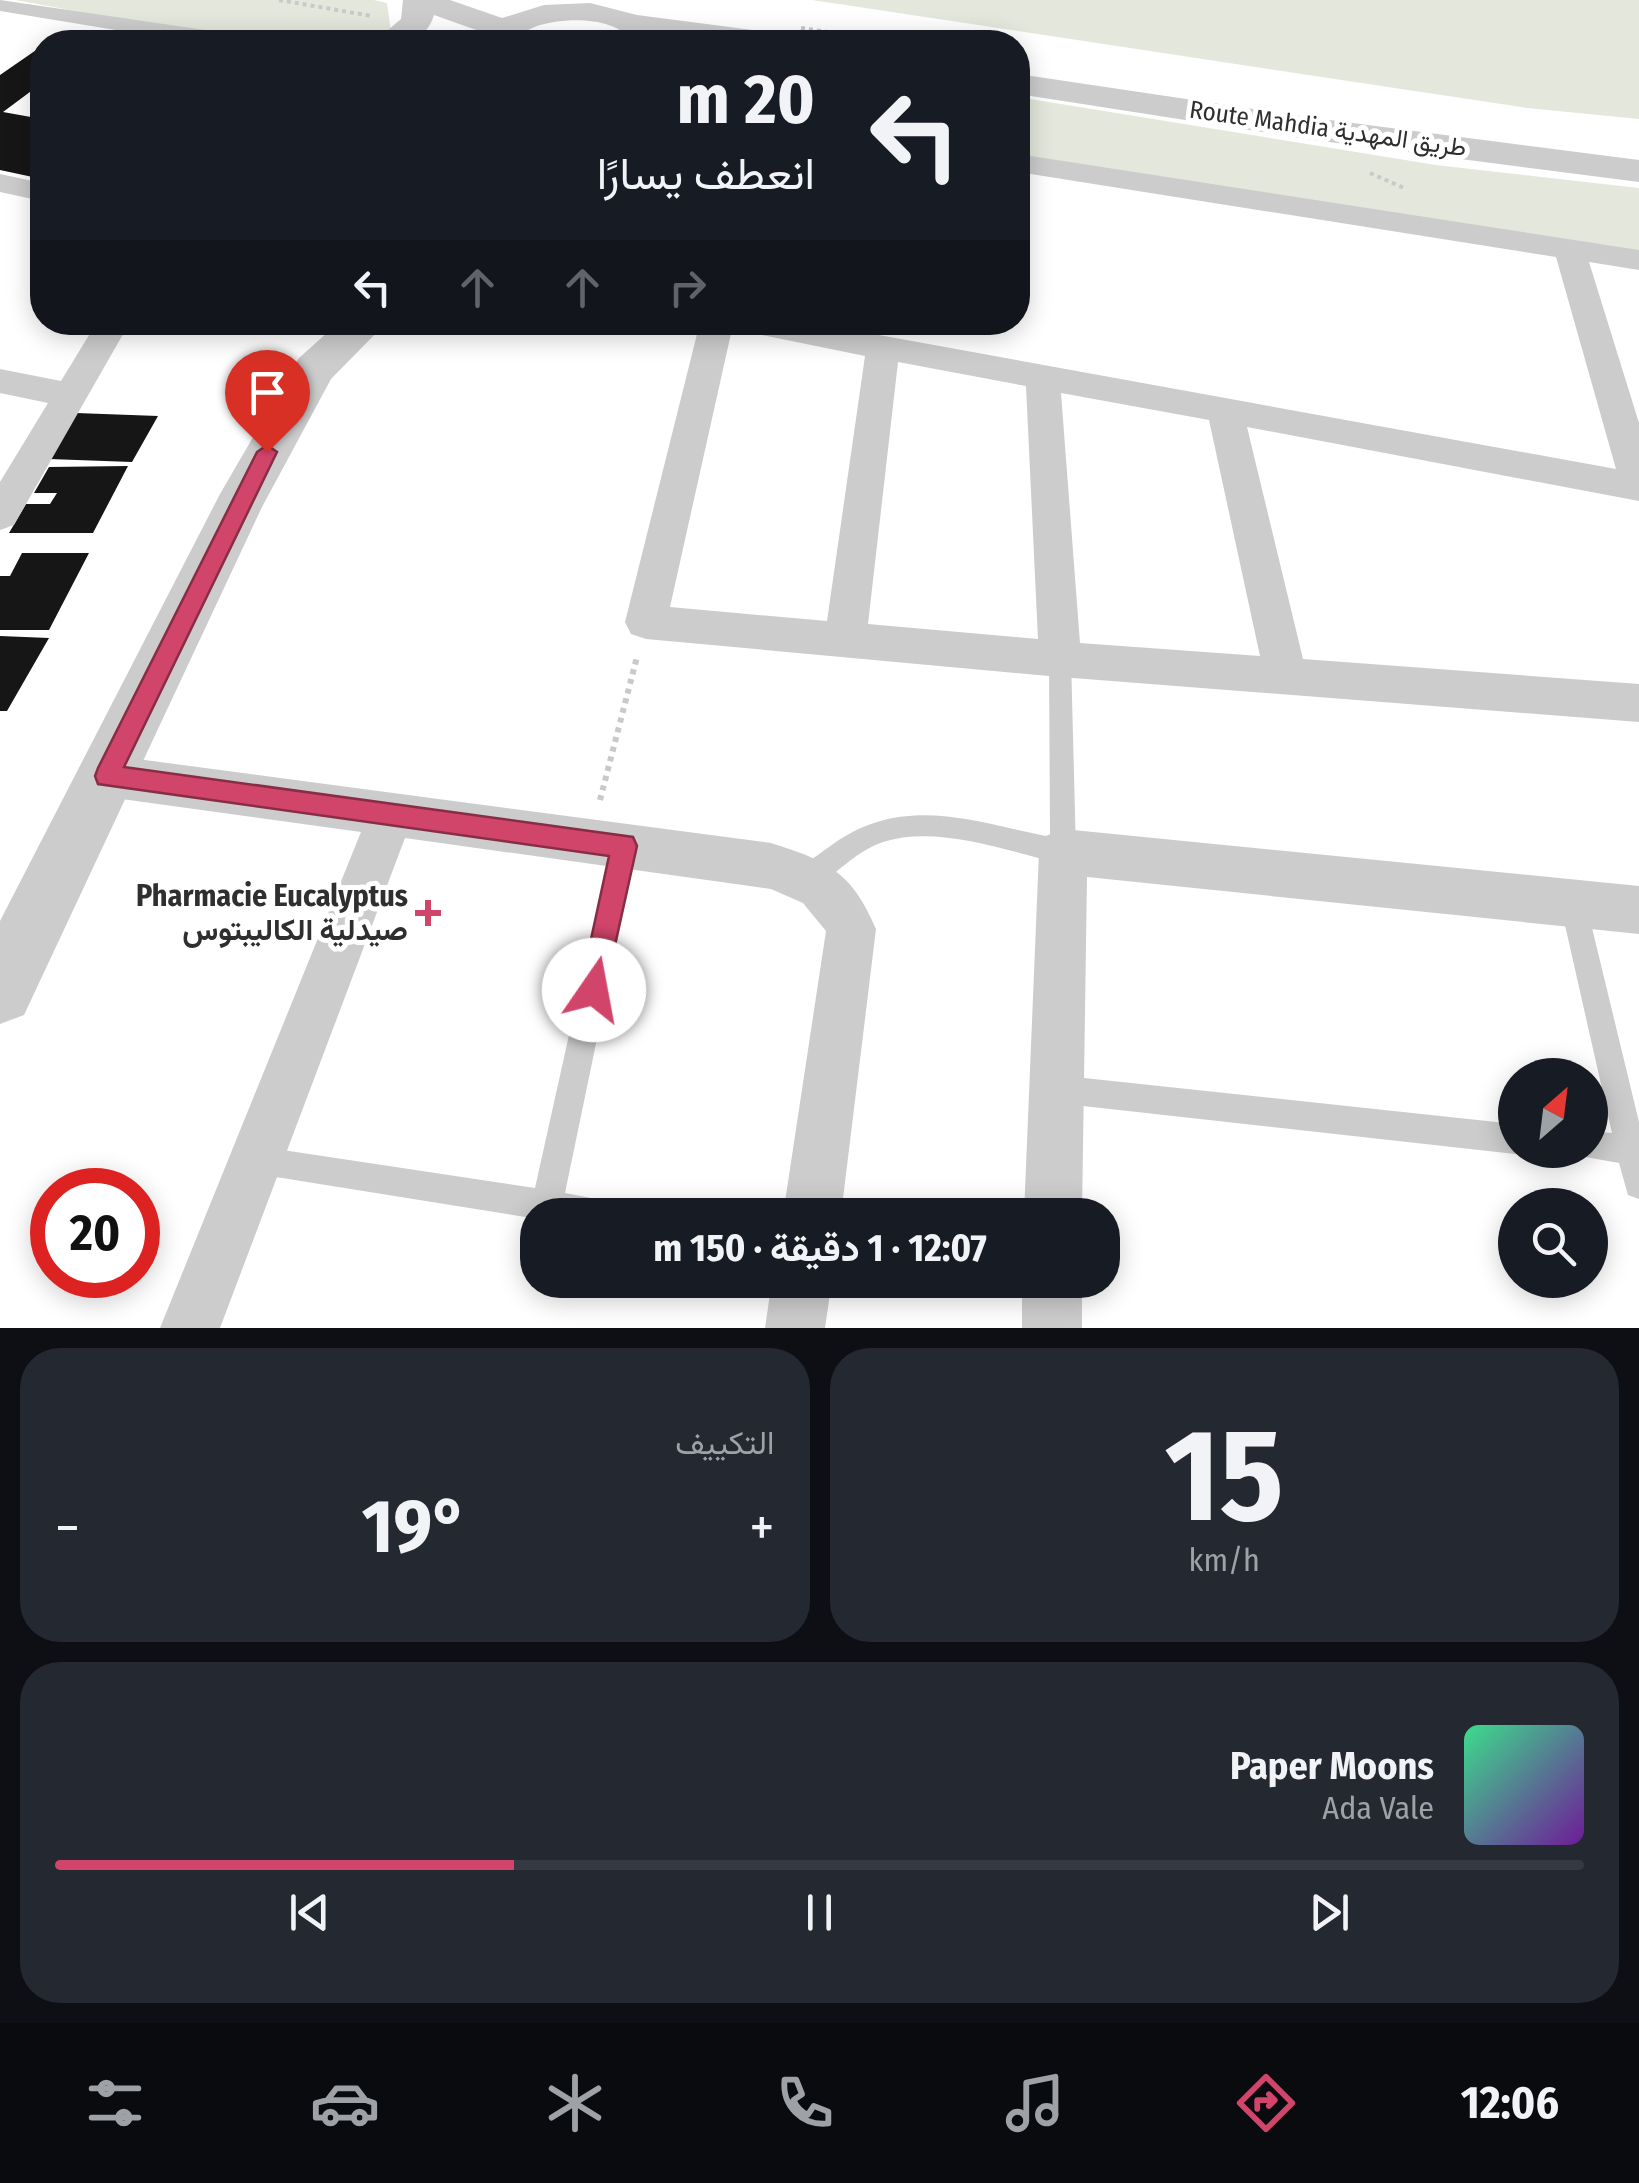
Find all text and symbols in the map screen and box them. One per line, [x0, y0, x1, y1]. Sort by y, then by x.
text: 20 m [676, 58, 815, 142]
icon: left [850, 70, 980, 200]
street label: Route Mahdia طريق المهدية [1188, 95, 1468, 163]
text: انعطف يسارًا [597, 147, 815, 201]
icon: left [345, 260, 400, 315]
icon: ahead [450, 260, 505, 315]
icon: ahead [555, 260, 610, 315]
icon: right [660, 260, 715, 315]
pin [225, 350, 310, 453]
icon: arrive [240, 365, 295, 420]
place label: Pharmacie Eucalyptus صيدلية الكاليبتوس [136, 878, 408, 948]
marker: Pharmacie Eucalyptus صيدلية الكاليبتوس [417, 902, 439, 924]
position arrow [542, 938, 646, 1042]
north arrow [1498, 1058, 1608, 1168]
map controls [1498, 1058, 1608, 1298]
speed limit sign: 20 [30, 1168, 160, 1298]
button: search [1498, 1188, 1608, 1298]
text: 12:07 · 1 دقيقة · 150 m [653, 1225, 987, 1271]
text: 15 [1165, 1398, 1284, 1554]
text: التكييف [675, 1424, 775, 1462]
text: 19° [362, 1482, 467, 1572]
text: − [55, 1495, 80, 1561]
text: + [749, 1495, 774, 1561]
text: km/h [1189, 1541, 1260, 1579]
text: Paper Moons [1230, 1743, 1434, 1789]
text: Ada Vale [1322, 1789, 1434, 1827]
icon: previous [282, 1885, 337, 1940]
icon: pause [792, 1885, 847, 1940]
icon: next [1302, 1885, 1357, 1940]
icon: filters [80, 2068, 150, 2138]
icon: car [310, 2068, 380, 2138]
icon: climate [540, 2068, 610, 2138]
icon: phone [770, 2068, 840, 2138]
icon: music [1000, 2068, 1070, 2138]
icon: directions [1231, 2068, 1301, 2138]
text: 12:06 [1461, 2076, 1559, 2130]

